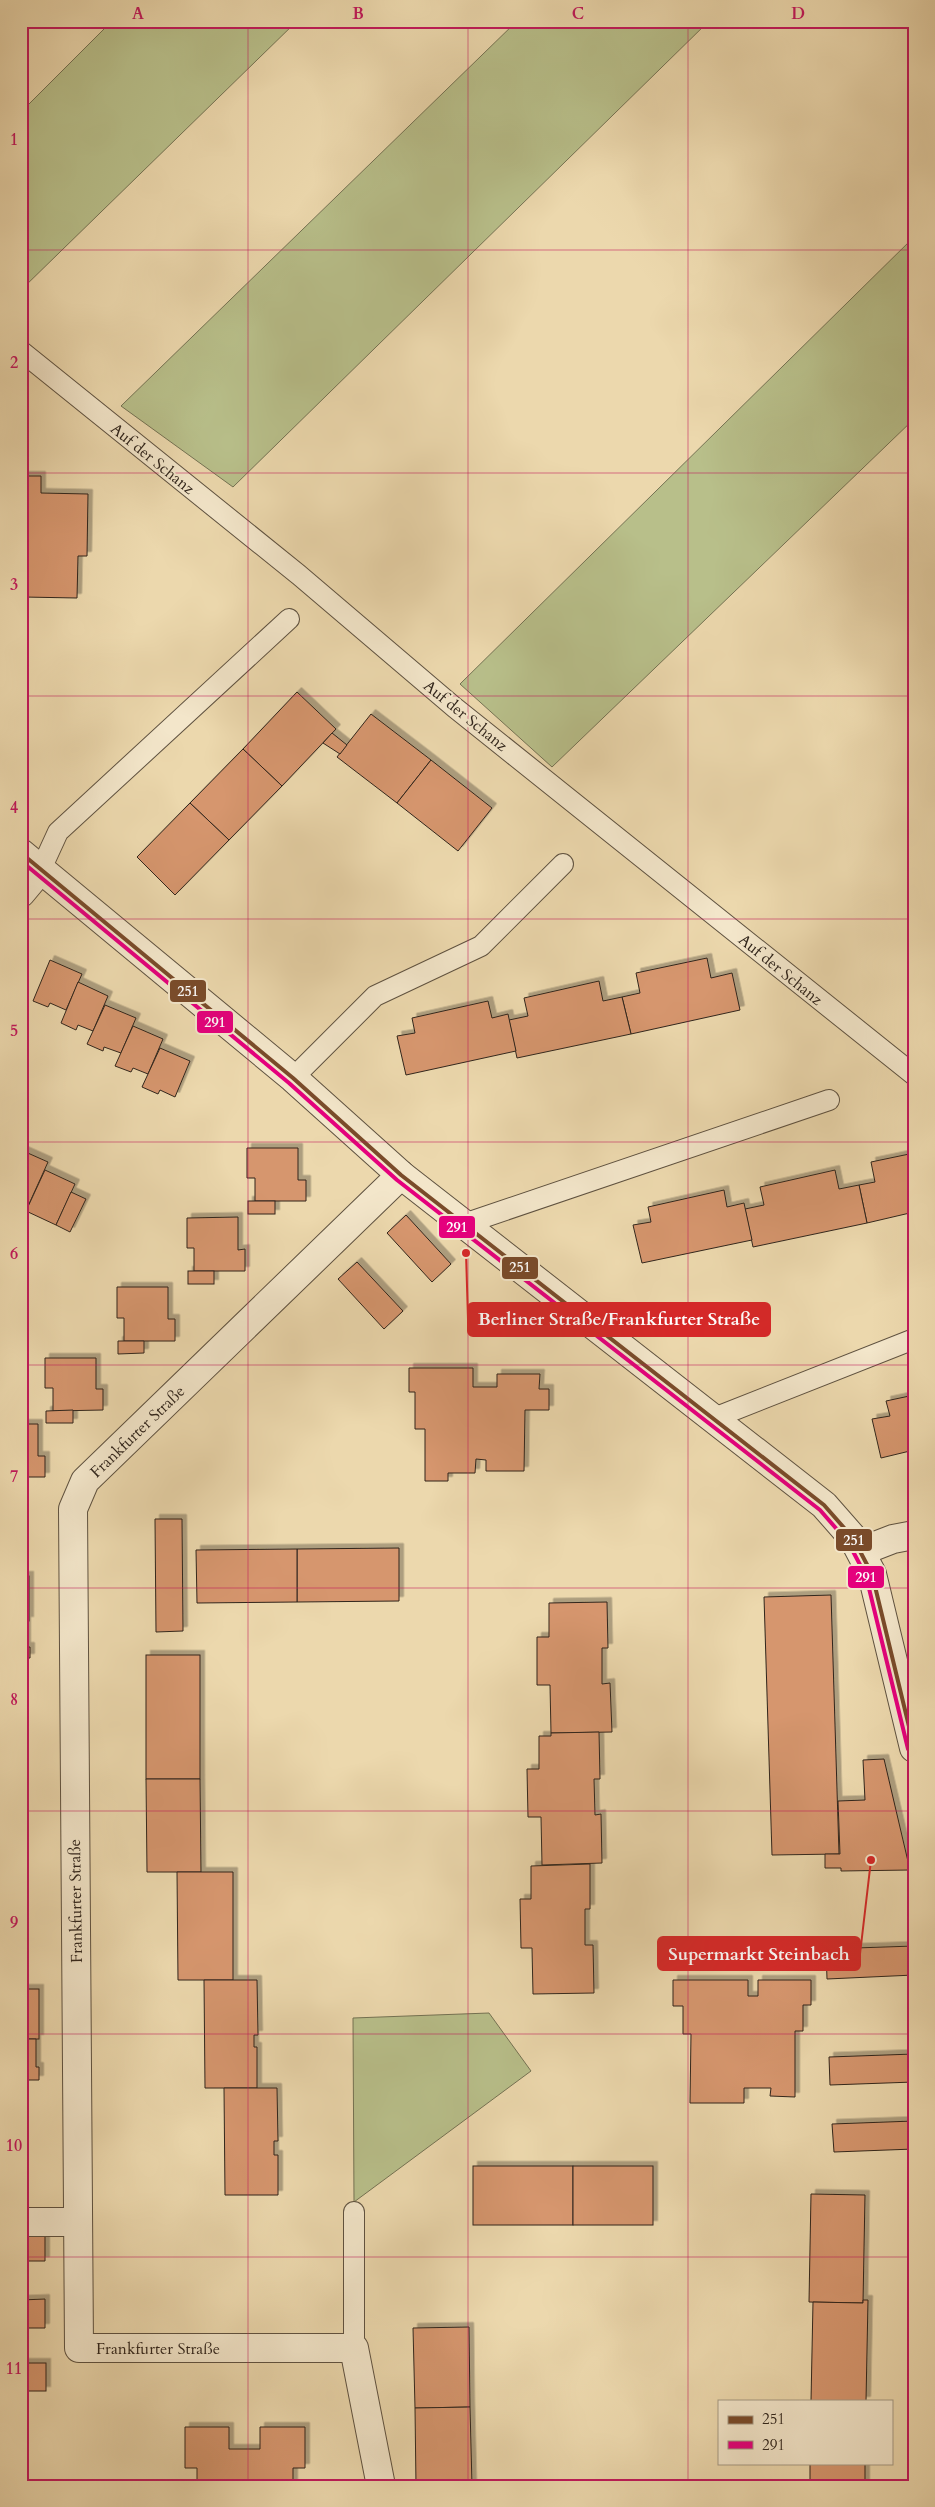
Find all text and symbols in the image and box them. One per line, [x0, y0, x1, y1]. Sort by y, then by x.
text: A [132, 3, 144, 25]
text: B [352, 3, 364, 25]
text: C [572, 3, 584, 25]
text: D [791, 3, 805, 25]
text: 1 [10, 129, 18, 151]
text: 2 [10, 352, 18, 374]
street label: Auf der Schanz [106, 418, 199, 500]
text: 3 [10, 574, 18, 596]
street label: Auf der Schanz [419, 675, 512, 757]
text: 4 [10, 797, 18, 819]
street label: Auf der Schanz [734, 929, 827, 1011]
line badge: 251 [169, 979, 207, 1003]
text: 251 [177, 982, 199, 1001]
line badge: 291 [196, 1010, 234, 1034]
text: 291 [204, 1013, 226, 1032]
text: 5 [10, 1020, 18, 1042]
line badge: 291 [438, 1215, 476, 1239]
text: 291 [446, 1218, 468, 1237]
text: 6 [10, 1243, 18, 1265]
line badge: 251 [501, 1256, 539, 1280]
text: 251 [509, 1258, 531, 1277]
callout: Berliner Straße/Frankfurter Straße [468, 1303, 770, 1336]
text: Berliner Straße/Frankfurter Straße [478, 1307, 760, 1332]
street label: Frankfurter Straße [85, 1381, 190, 1483]
text: 7 [10, 1466, 18, 1488]
line badge: 251 [835, 1528, 873, 1552]
text: 251 [843, 1531, 865, 1550]
line badge: 291 [847, 1565, 885, 1589]
text: 291 [855, 1568, 877, 1587]
text: 8 [10, 1689, 18, 1711]
street label: Frankfurter Straße [64, 1839, 88, 1963]
text: 9 [10, 1912, 18, 1934]
callout: Supermarkt Steinbach [658, 1937, 860, 1970]
text: Supermarkt Steinbach [668, 1942, 850, 1967]
text: 10 [6, 2135, 22, 2157]
street label: Frankfurter Straße [96, 2338, 220, 2360]
text: 11 [6, 2358, 22, 2380]
legend [718, 2400, 892, 2464]
text: 251 [762, 2409, 785, 2429]
text: 291 [762, 2435, 785, 2455]

